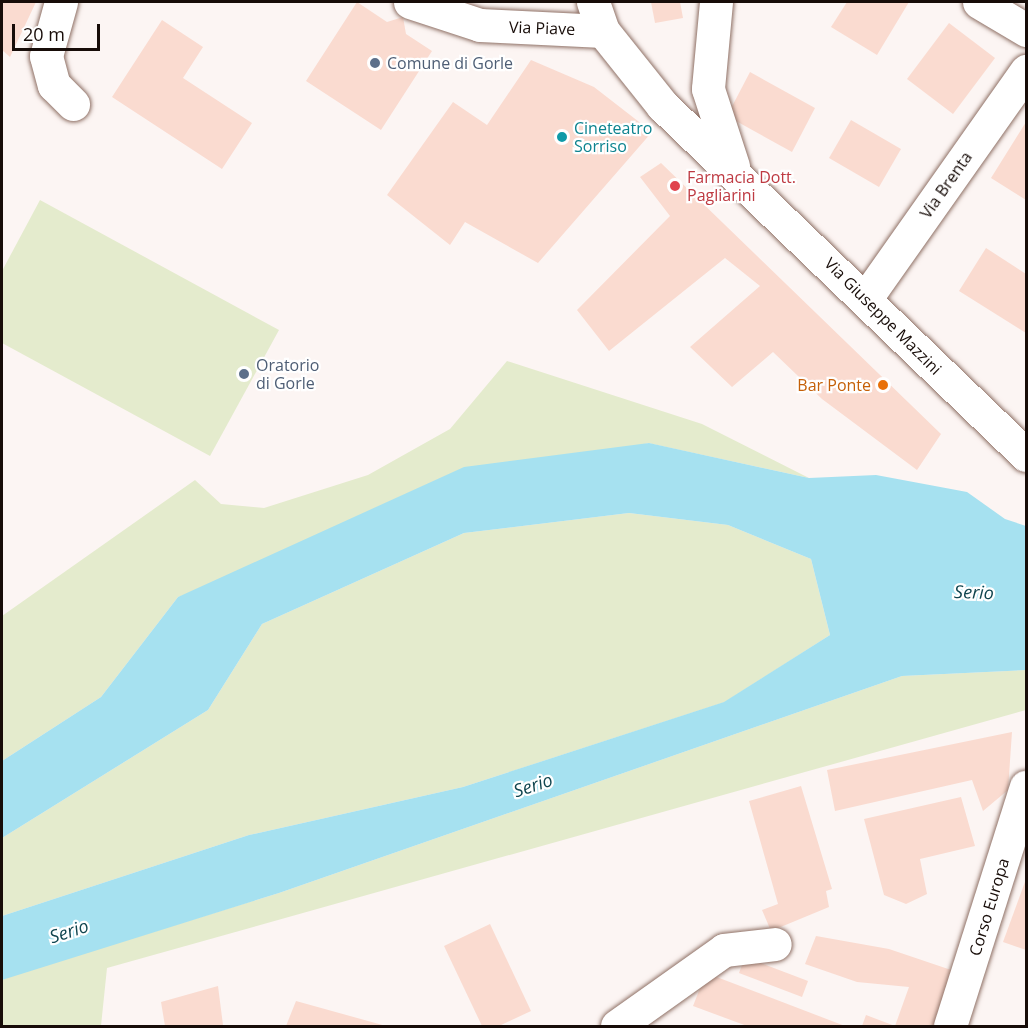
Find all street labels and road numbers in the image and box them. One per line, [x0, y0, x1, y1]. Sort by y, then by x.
street label: Via Piave [509, 17, 575, 39]
street label: Via Brenta [916, 148, 976, 222]
street label: Via Giuseppe Mazzini [820, 253, 946, 379]
street label: Corso Europa [965, 856, 1013, 958]

